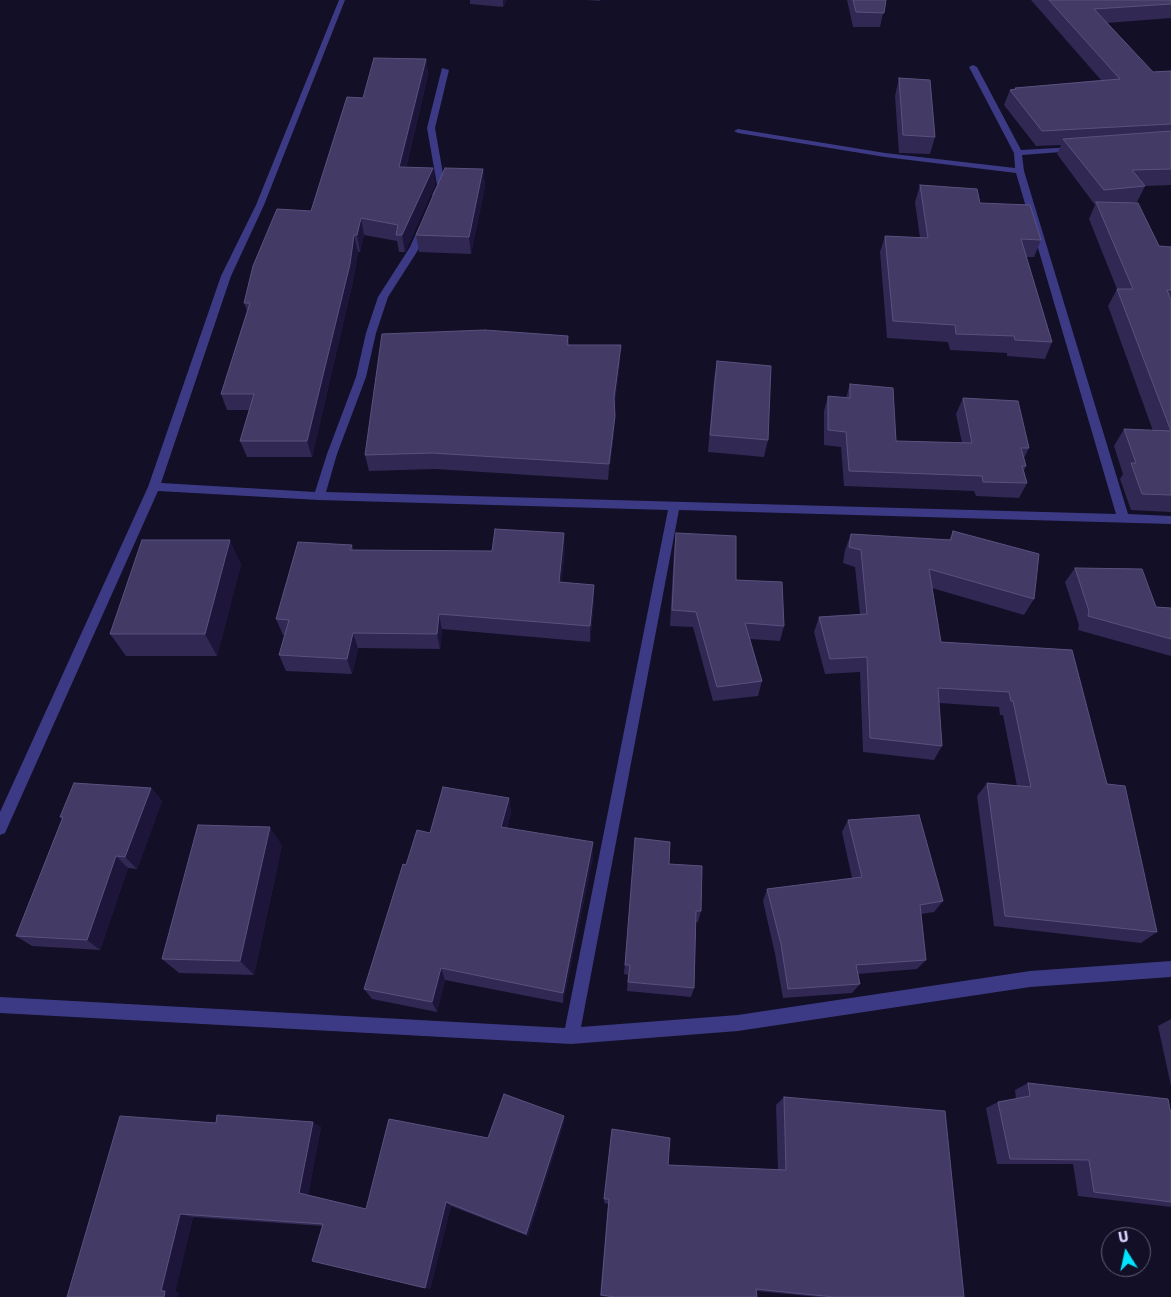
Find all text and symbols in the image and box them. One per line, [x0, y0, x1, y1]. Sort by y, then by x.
north arrow [1101, 1227, 1151, 1277]
text: U [1117, 1228, 1130, 1247]

